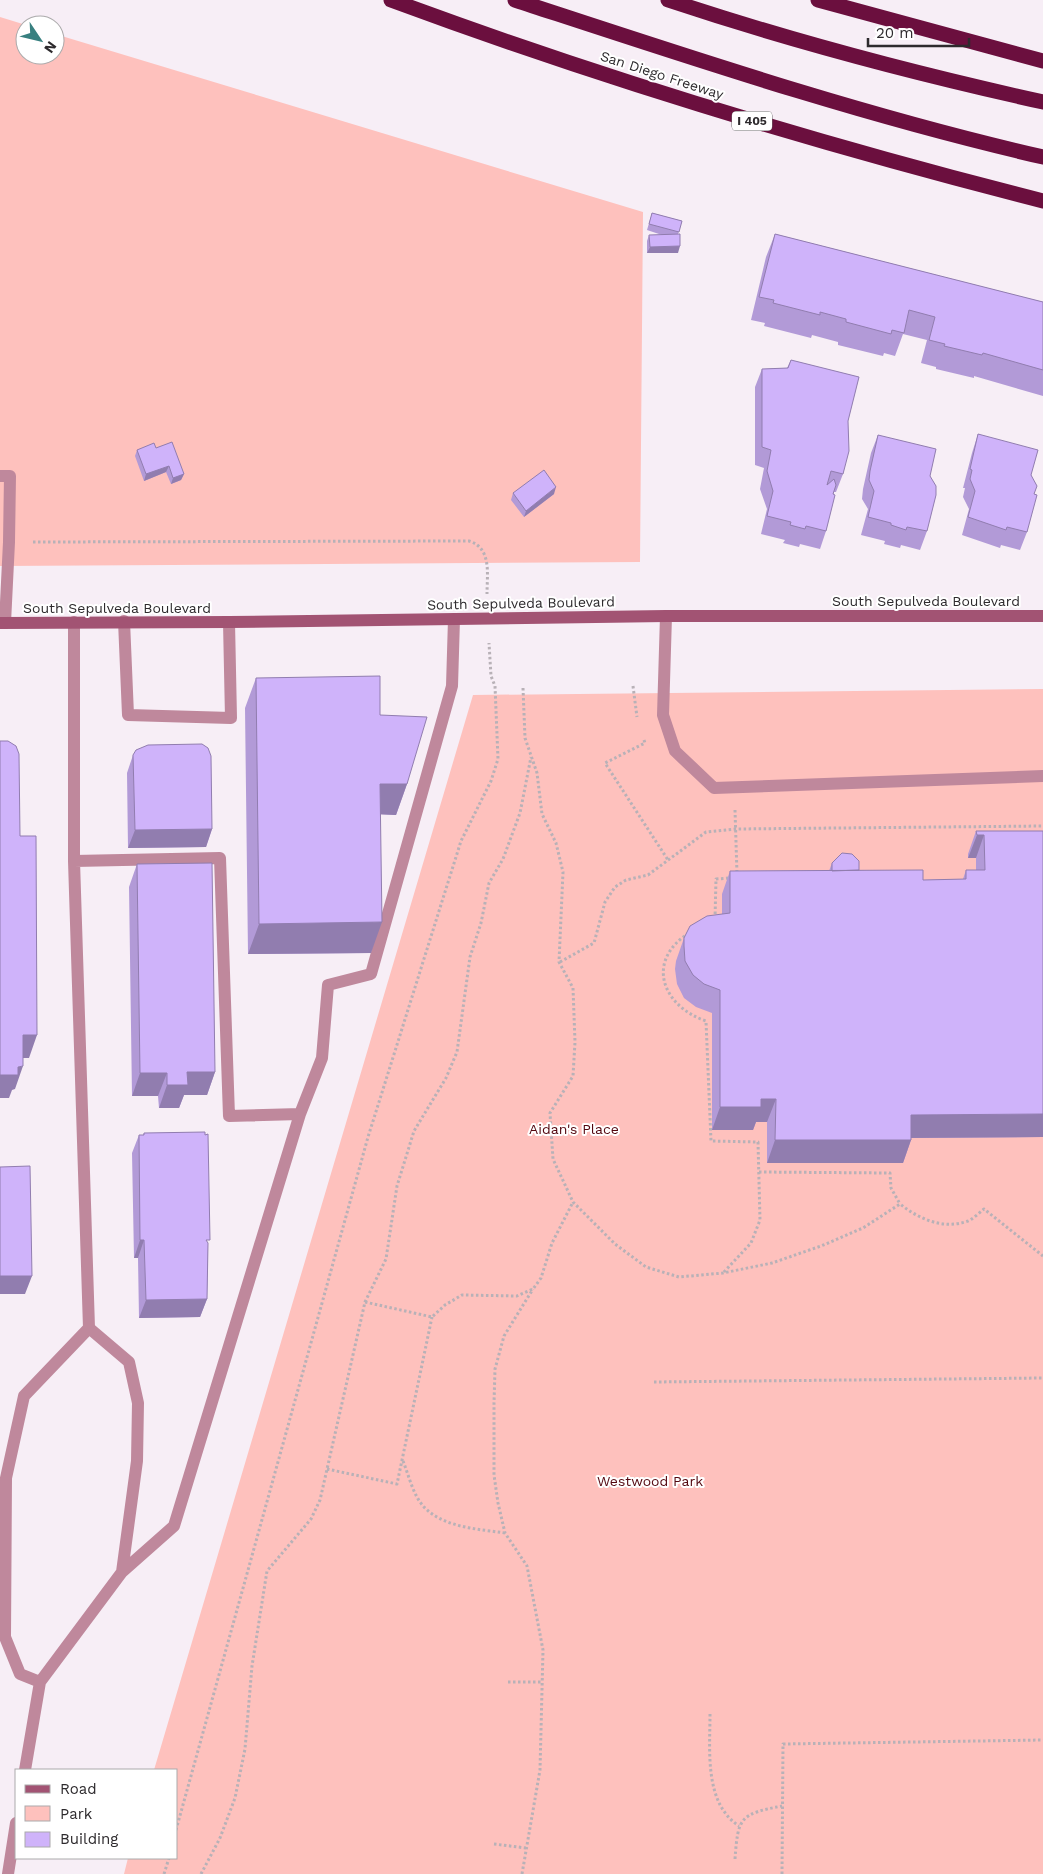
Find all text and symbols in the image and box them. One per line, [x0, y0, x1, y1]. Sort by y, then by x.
north arrow [15, 15, 65, 65]
scale bar [868, 15, 969, 47]
text: 20 m [876, 24, 914, 42]
text: N [41, 39, 60, 56]
street label: San Diego Freeway [598, 48, 726, 103]
road number: I 405 [732, 112, 772, 130]
street label: South Sepulveda Boulevard [427, 593, 615, 613]
street label: South Sepulveda Boulevard [832, 593, 1020, 609]
street label: South Sepulveda Boulevard [23, 600, 211, 616]
park label: Aidan's Place [529, 1121, 619, 1137]
park label: Westwood Park [597, 1473, 703, 1489]
legend [15, 1769, 178, 1859]
text: Road [60, 1780, 97, 1798]
text: Park [60, 1805, 93, 1823]
text: Building [60, 1830, 118, 1848]

